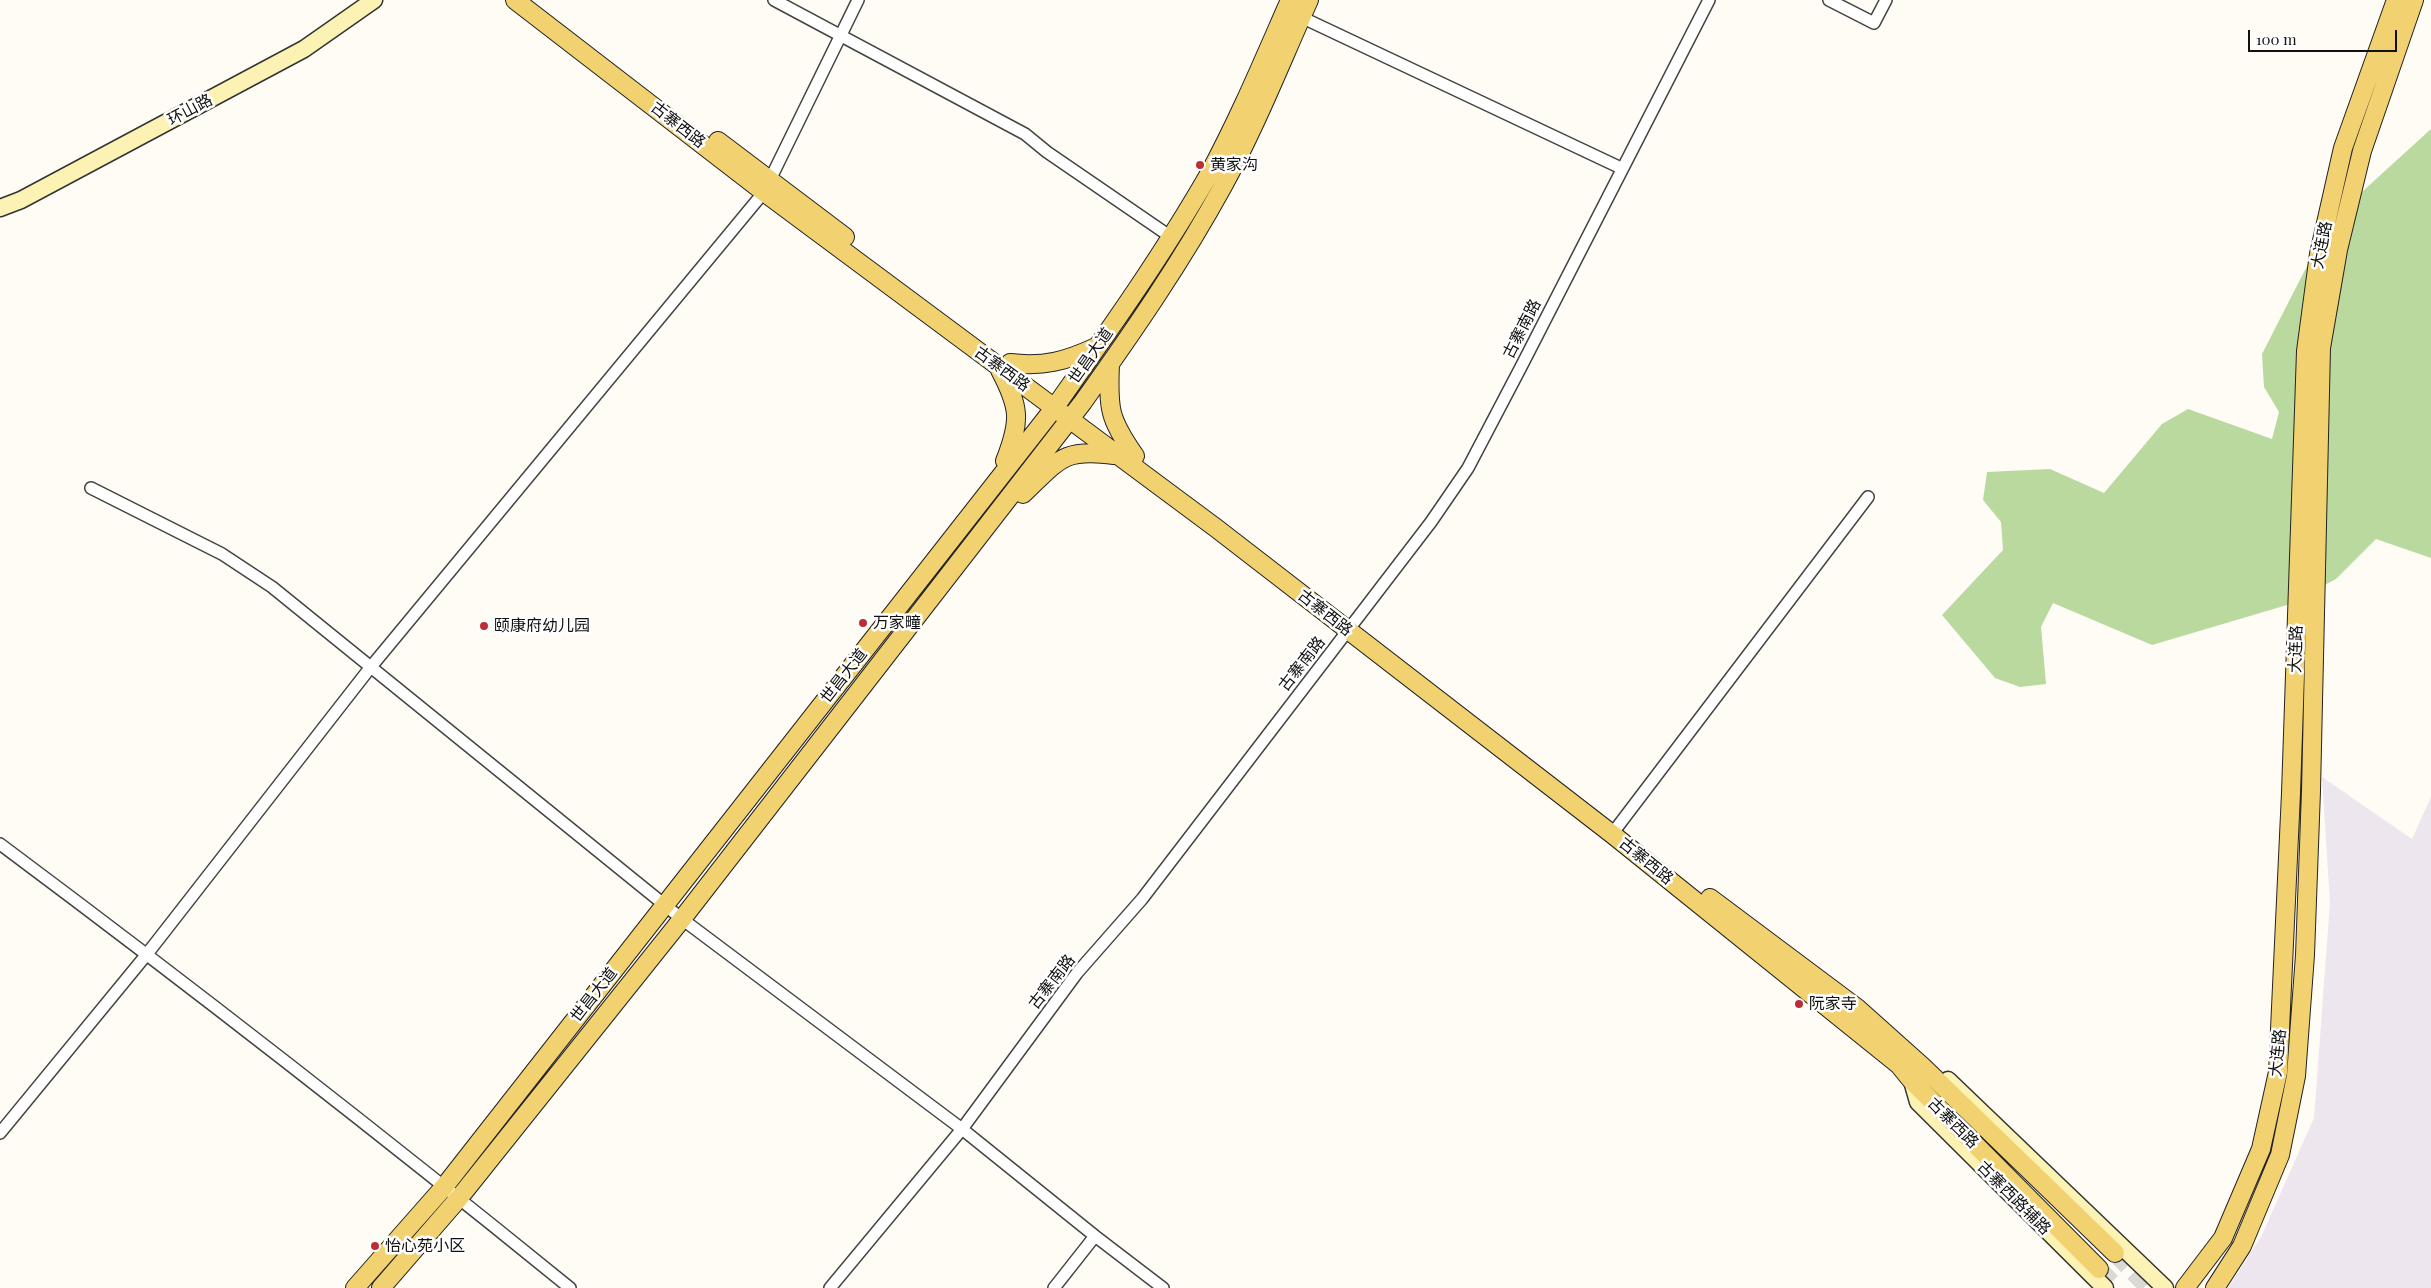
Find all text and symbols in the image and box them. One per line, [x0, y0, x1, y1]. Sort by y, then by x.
scale bar [2251, 20, 2400, 52]
text: 100 m [2256, 29, 2297, 49]
street label: 环山路 [164, 90, 216, 130]
street label: 古寨西路 [647, 98, 709, 152]
place label: 黄家沟 [1210, 155, 1258, 175]
marker: 黄家沟 [1194, 159, 1206, 171]
street label: 大连路 [2308, 220, 2336, 270]
street label: 古寨南路 [1499, 296, 1545, 362]
street label: 世昌大道 [1065, 324, 1117, 388]
street label: 古寨西路 [970, 342, 1034, 396]
street label: 古寨西路 [1294, 586, 1356, 640]
place label: 万家疃 [873, 613, 921, 633]
place label: 颐康府幼儿园 [494, 616, 590, 636]
marker: 万家疃 [857, 617, 869, 629]
marker: 颐康府幼儿园 [478, 620, 490, 632]
street label: 大连路 [2286, 625, 2306, 673]
street label: 古寨南路 [1275, 633, 1329, 695]
street label: 世昌大道 [817, 645, 871, 707]
street label: 古寨西路 [1615, 833, 1677, 889]
street label: 古寨南路 [1025, 951, 1079, 1013]
street label: 世昌大道 [567, 964, 621, 1026]
place label: 阮家寺 [1809, 994, 1857, 1014]
marker: 阮家寺 [1793, 998, 1805, 1010]
street label: 大连路 [2266, 1028, 2290, 1078]
street label: 古寨西路 [1924, 1094, 1982, 1152]
street label: 古寨西路辅路 [1973, 1157, 2055, 1239]
place label: 怡心苑小区 [385, 1236, 465, 1256]
marker: 怡心苑小区 [369, 1240, 381, 1252]

